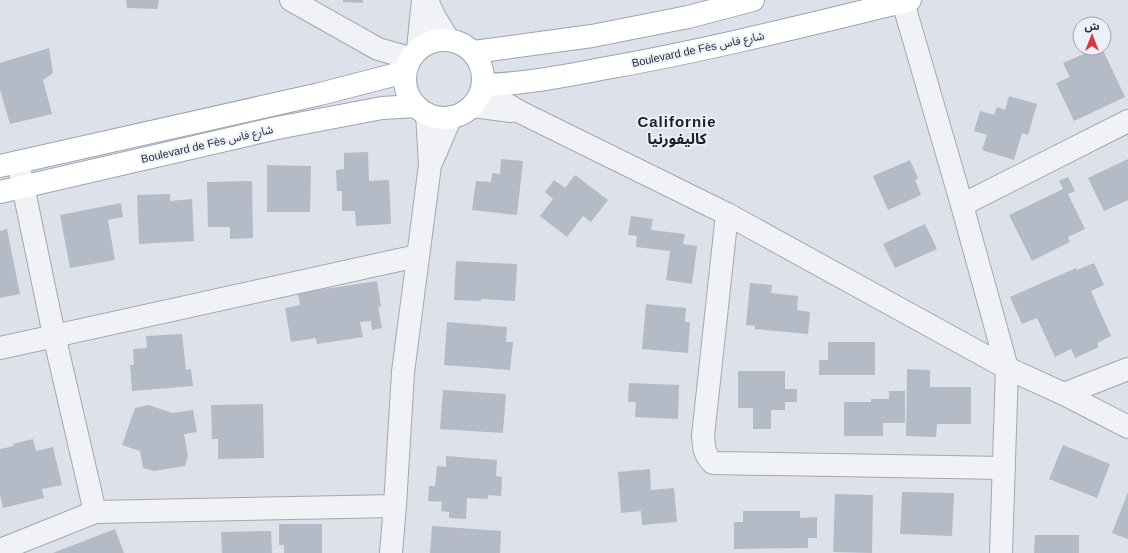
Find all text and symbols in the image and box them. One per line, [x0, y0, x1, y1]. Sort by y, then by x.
north arrow [1072, 16, 1112, 56]
text: ش [1084, 20, 1100, 33]
street label: Boulevard de Fès شارع فاس [631, 29, 766, 71]
district label: Californie كاليفورنيا [637, 113, 717, 148]
street label: Boulevard de Fès شارع فاس [140, 123, 275, 167]

